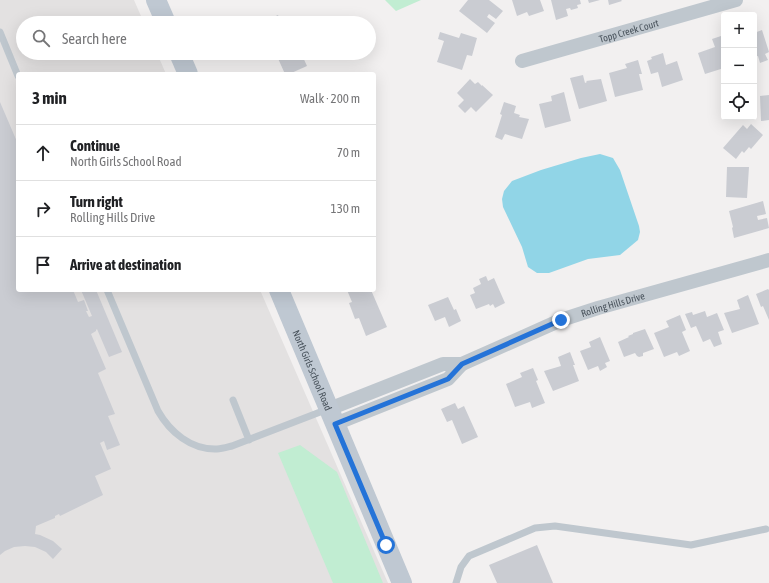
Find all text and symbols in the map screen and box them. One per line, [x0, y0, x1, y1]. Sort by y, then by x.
map controls [721, 12, 757, 120]
button: + [721, 12, 757, 48]
search box [16, 16, 376, 60]
street label: Topp Creek Court [598, 17, 660, 45]
icon: search [30, 27, 52, 49]
text: Search here [62, 30, 127, 47]
button: − [721, 48, 757, 84]
button: locate [721, 84, 757, 120]
text: 3 min [32, 88, 67, 108]
text: Walk · 200 m [300, 91, 360, 106]
text: Continue [70, 137, 120, 154]
icon: ahead [32, 142, 54, 164]
text: 70 m [337, 145, 360, 160]
text: North Girls School Road [70, 154, 182, 169]
text: Turn right [70, 193, 123, 210]
icon: right [32, 198, 54, 220]
text: 130 m [331, 201, 360, 216]
text: Rolling Hills Drive [70, 210, 155, 225]
icon: arrive [32, 254, 54, 276]
text: Arrive at destination [70, 256, 181, 273]
street label: Rolling Hills Drive [580, 290, 646, 319]
route end [552, 311, 570, 329]
street label: North Girls School Road [290, 329, 334, 412]
route start [377, 536, 395, 554]

